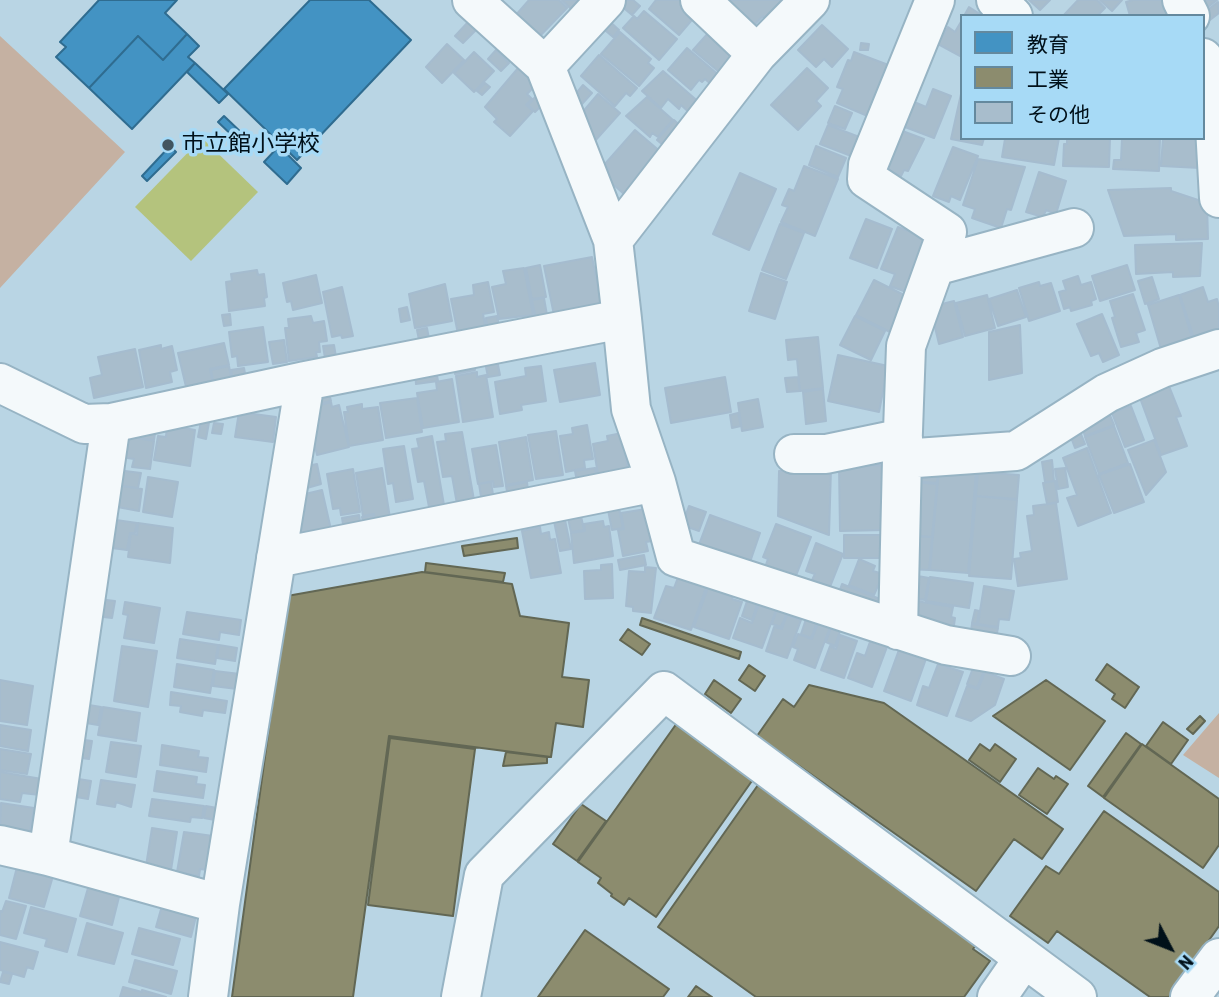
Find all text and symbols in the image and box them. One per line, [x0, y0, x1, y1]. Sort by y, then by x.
legend [960, 14, 1205, 140]
text: 教育 [1027, 33, 1069, 57]
text: 工業 [1027, 68, 1069, 92]
text: その他 [1027, 103, 1090, 127]
place label: 市立館小学校 [182, 131, 320, 159]
marker: 市立館小学校 [160, 137, 176, 153]
north arrow [1135, 913, 1205, 983]
text: N [1174, 950, 1198, 974]

